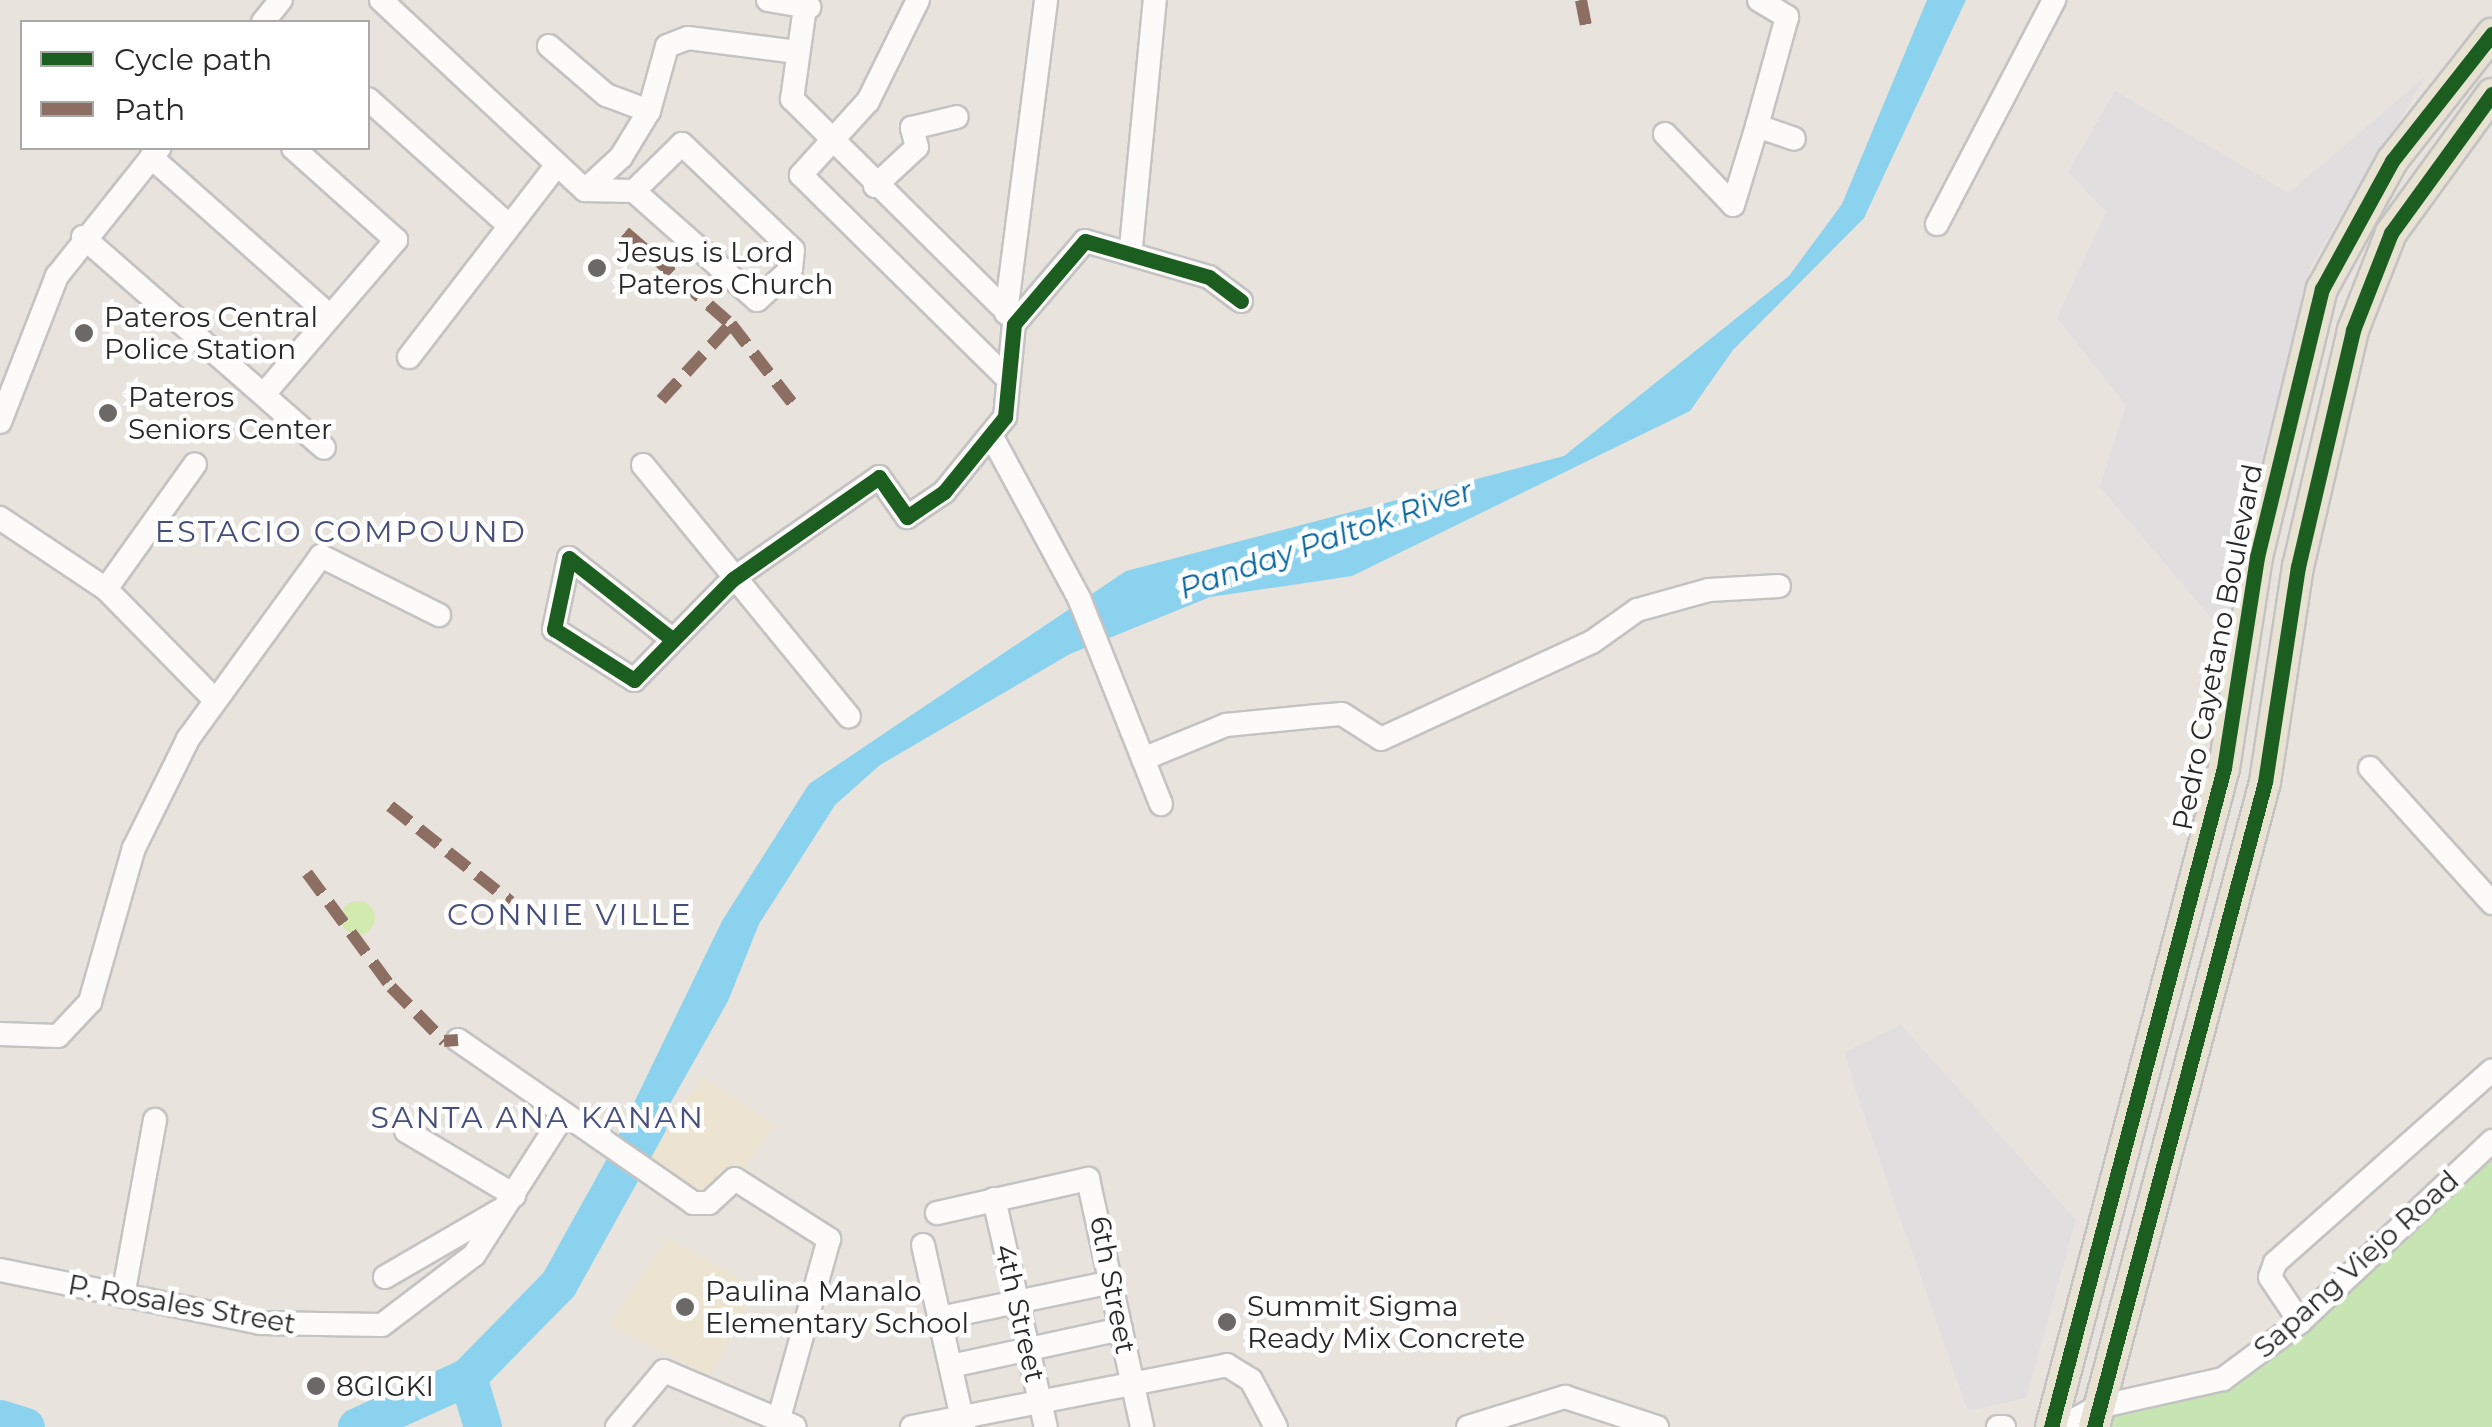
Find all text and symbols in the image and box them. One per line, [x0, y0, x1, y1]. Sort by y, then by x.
legend [20, 20, 370, 150]
text: Cycle path [114, 41, 272, 78]
text: Path [114, 91, 185, 128]
place label: Jesus is Lord Pateros Church [617, 235, 833, 301]
marker: Jesus is Lord Pateros Church [586, 257, 608, 279]
place label: Pateros Central Police Station [104, 300, 318, 366]
marker: Pateros Central Police Station [73, 322, 95, 344]
place label: Pateros Seniors Center [128, 380, 332, 446]
marker: Pateros Seniors Center [97, 402, 119, 424]
street label: Pedro Cayetano Boulevard [2165, 461, 2269, 833]
water label: Panday Paltok River [1175, 473, 1477, 607]
district label: ESTACIO COMPOUND [155, 514, 527, 550]
district label: CONNIE VILLE [447, 897, 693, 933]
district label: SANTA ANA KANAN [371, 1100, 705, 1136]
street label: Sapang Viejo Road [2247, 1163, 2465, 1365]
street label: 6th Street [1083, 1213, 1143, 1357]
street label: 4th Street [988, 1241, 1052, 1385]
street label: P. Rosales Street [66, 1267, 298, 1341]
place label: Paulina Manalo Elementary School [705, 1274, 969, 1340]
place label: Summit Sigma Ready Mix Concrete [1247, 1289, 1525, 1355]
marker: Paulina Manalo Elementary School [674, 1296, 696, 1318]
marker: Summit Sigma Ready Mix Concrete [1216, 1311, 1238, 1333]
place label: 8GIGKI [336, 1369, 434, 1403]
marker: 8GIGKI [305, 1375, 327, 1397]

